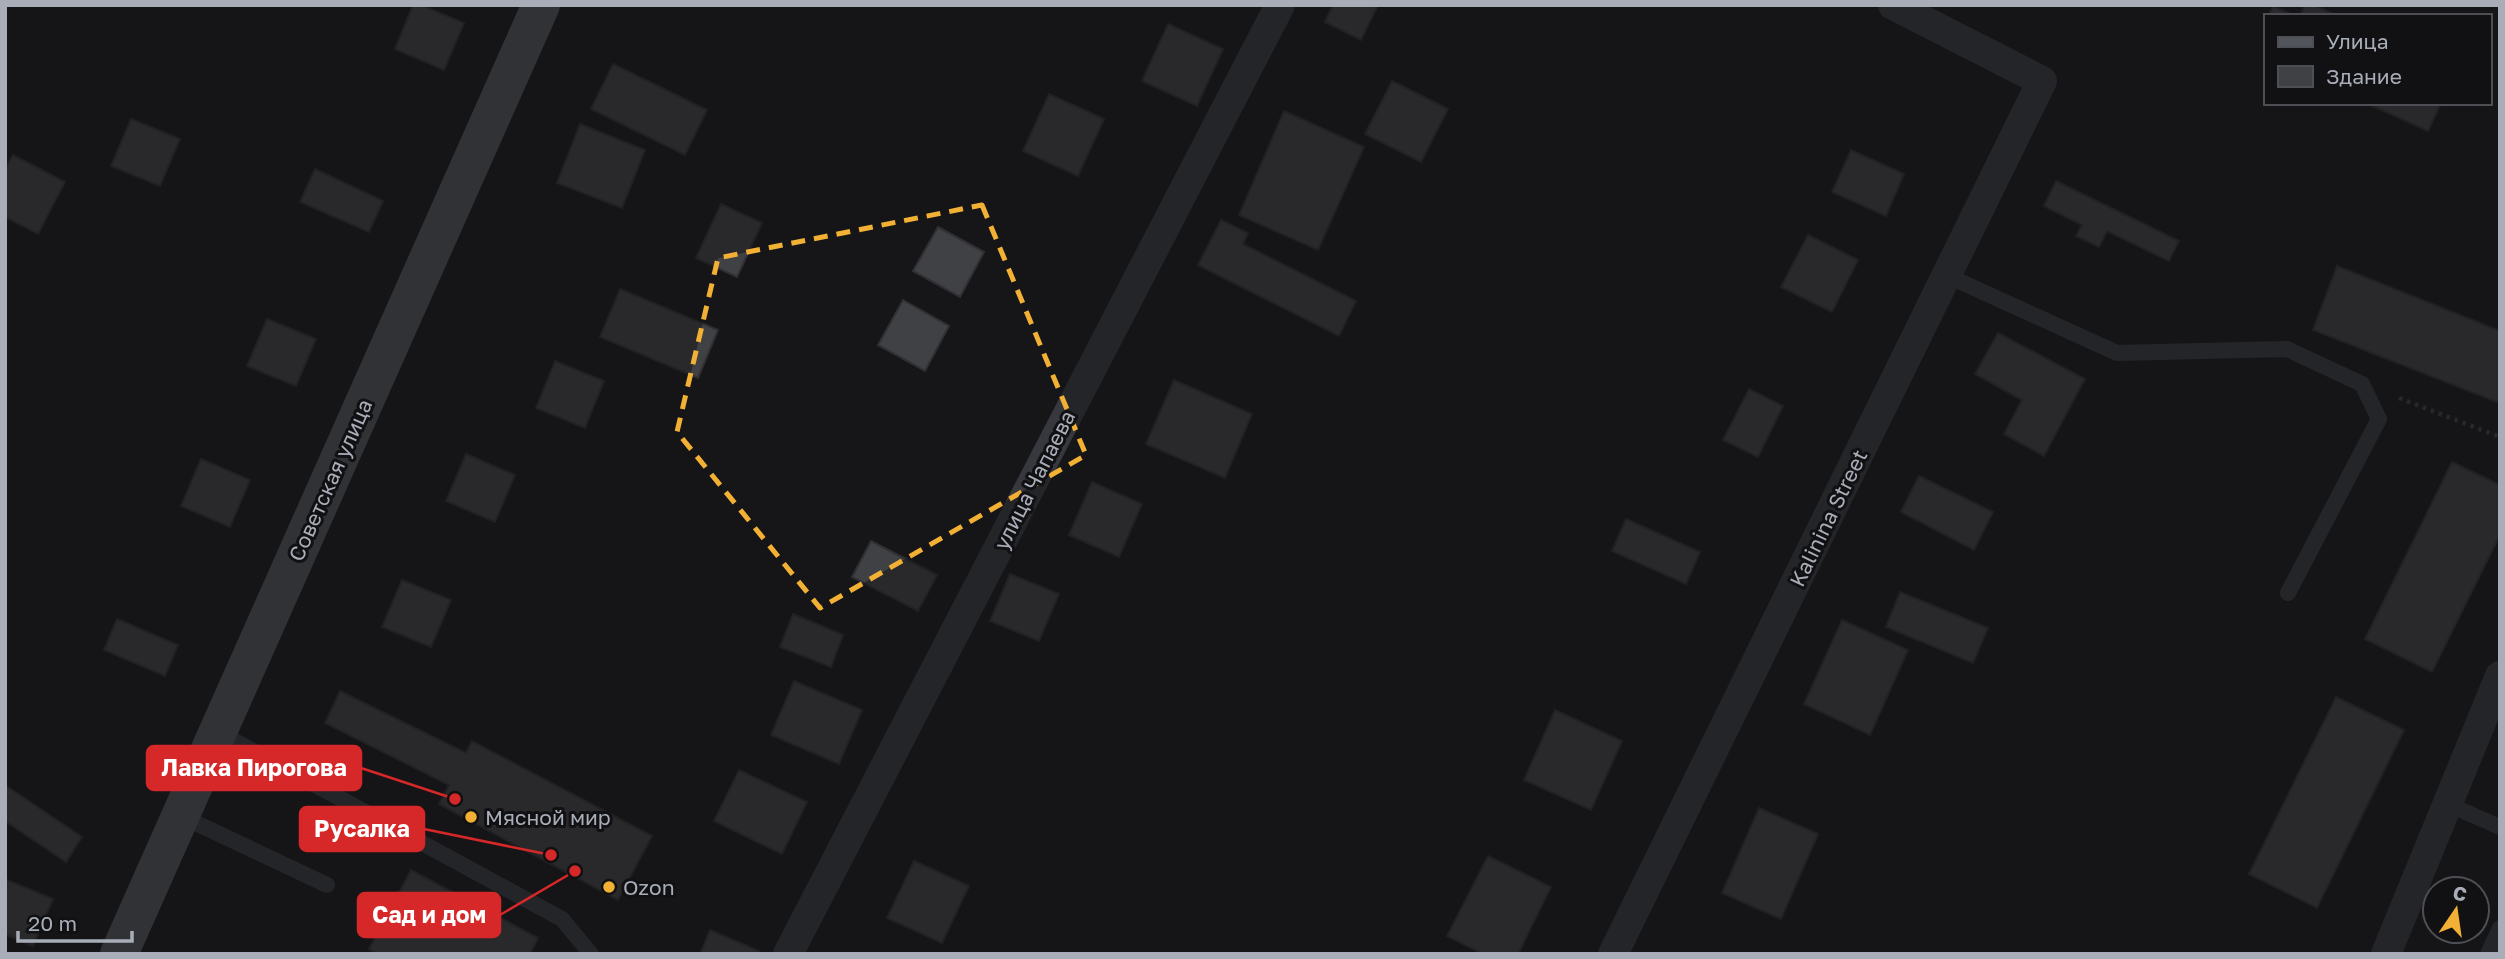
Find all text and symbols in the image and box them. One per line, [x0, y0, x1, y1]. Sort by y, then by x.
legend [2264, 14, 2491, 105]
text: Улица [2326, 28, 2389, 54]
text: Здание [2326, 63, 2402, 89]
street label: Советская улица [283, 395, 377, 565]
street label: улица Чапаева [988, 406, 1080, 554]
street label: Kalinina Street [1784, 445, 1872, 591]
callout: Лавка Пирогова [147, 746, 361, 790]
text: Лавка Пирогова [161, 753, 347, 781]
place label: Мясной мир [485, 804, 611, 830]
callout: Русалка [300, 807, 424, 851]
marker: Мясной мир [463, 809, 479, 825]
text: Русалка [314, 814, 410, 842]
place label: Ozon [623, 874, 675, 900]
north arrow [2421, 875, 2491, 945]
marker: Ozon [601, 879, 617, 895]
text: С [2451, 880, 2469, 906]
callout: Сад и дом [358, 893, 500, 937]
scale bar [18, 900, 131, 944]
text: Сад и дом [372, 900, 486, 928]
text: 20 m [28, 910, 77, 936]

